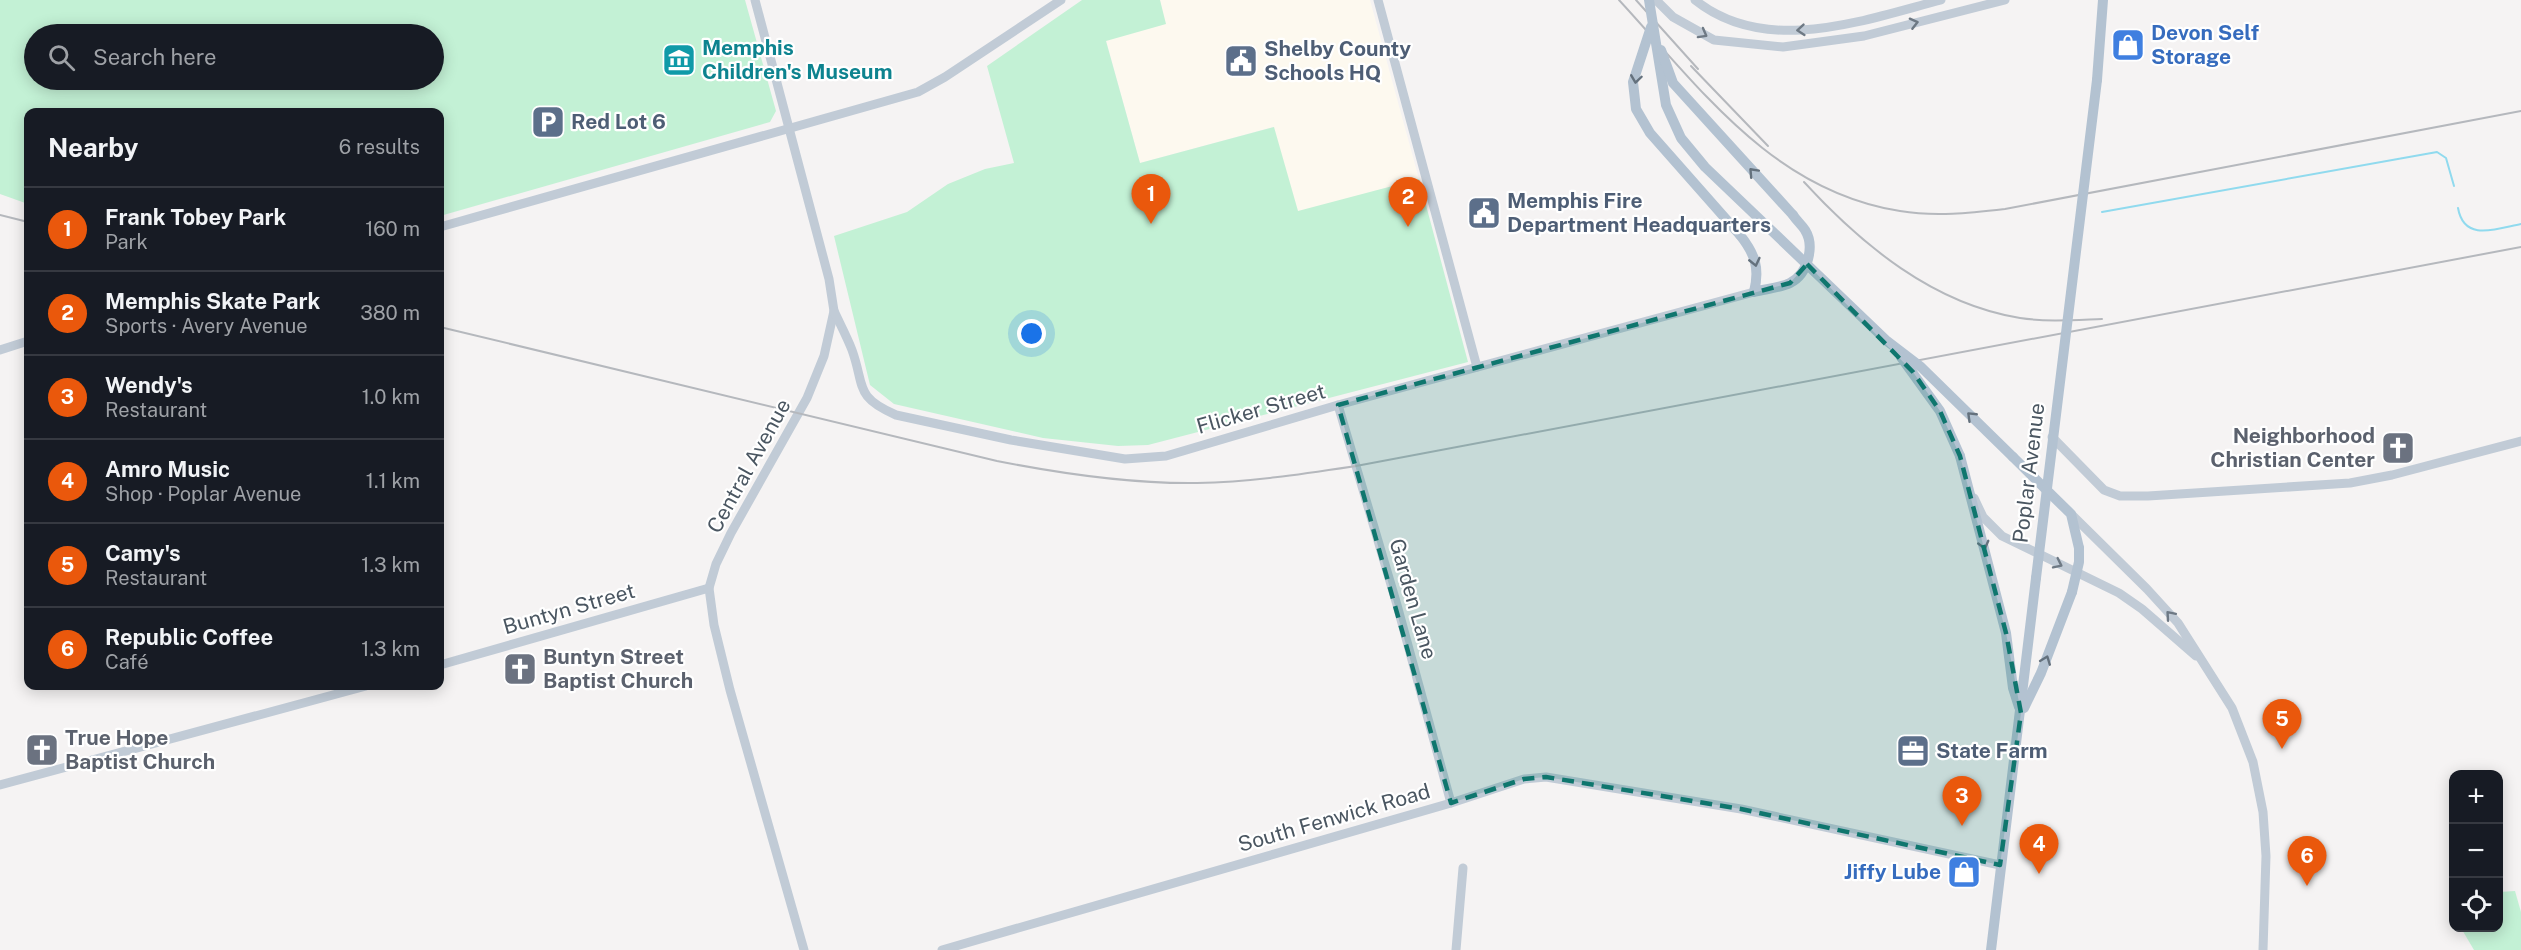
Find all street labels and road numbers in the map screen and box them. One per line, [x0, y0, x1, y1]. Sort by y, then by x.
street label: Flicker Street [1193, 378, 1328, 439]
street label: Central Avenue [701, 394, 796, 537]
street label: Poplar Avenue [2008, 401, 2049, 544]
street label: Garden Lane [1384, 536, 1443, 662]
street label: Buntyn Street [500, 578, 638, 639]
street label: South Fenwick Road [1235, 778, 1433, 857]

